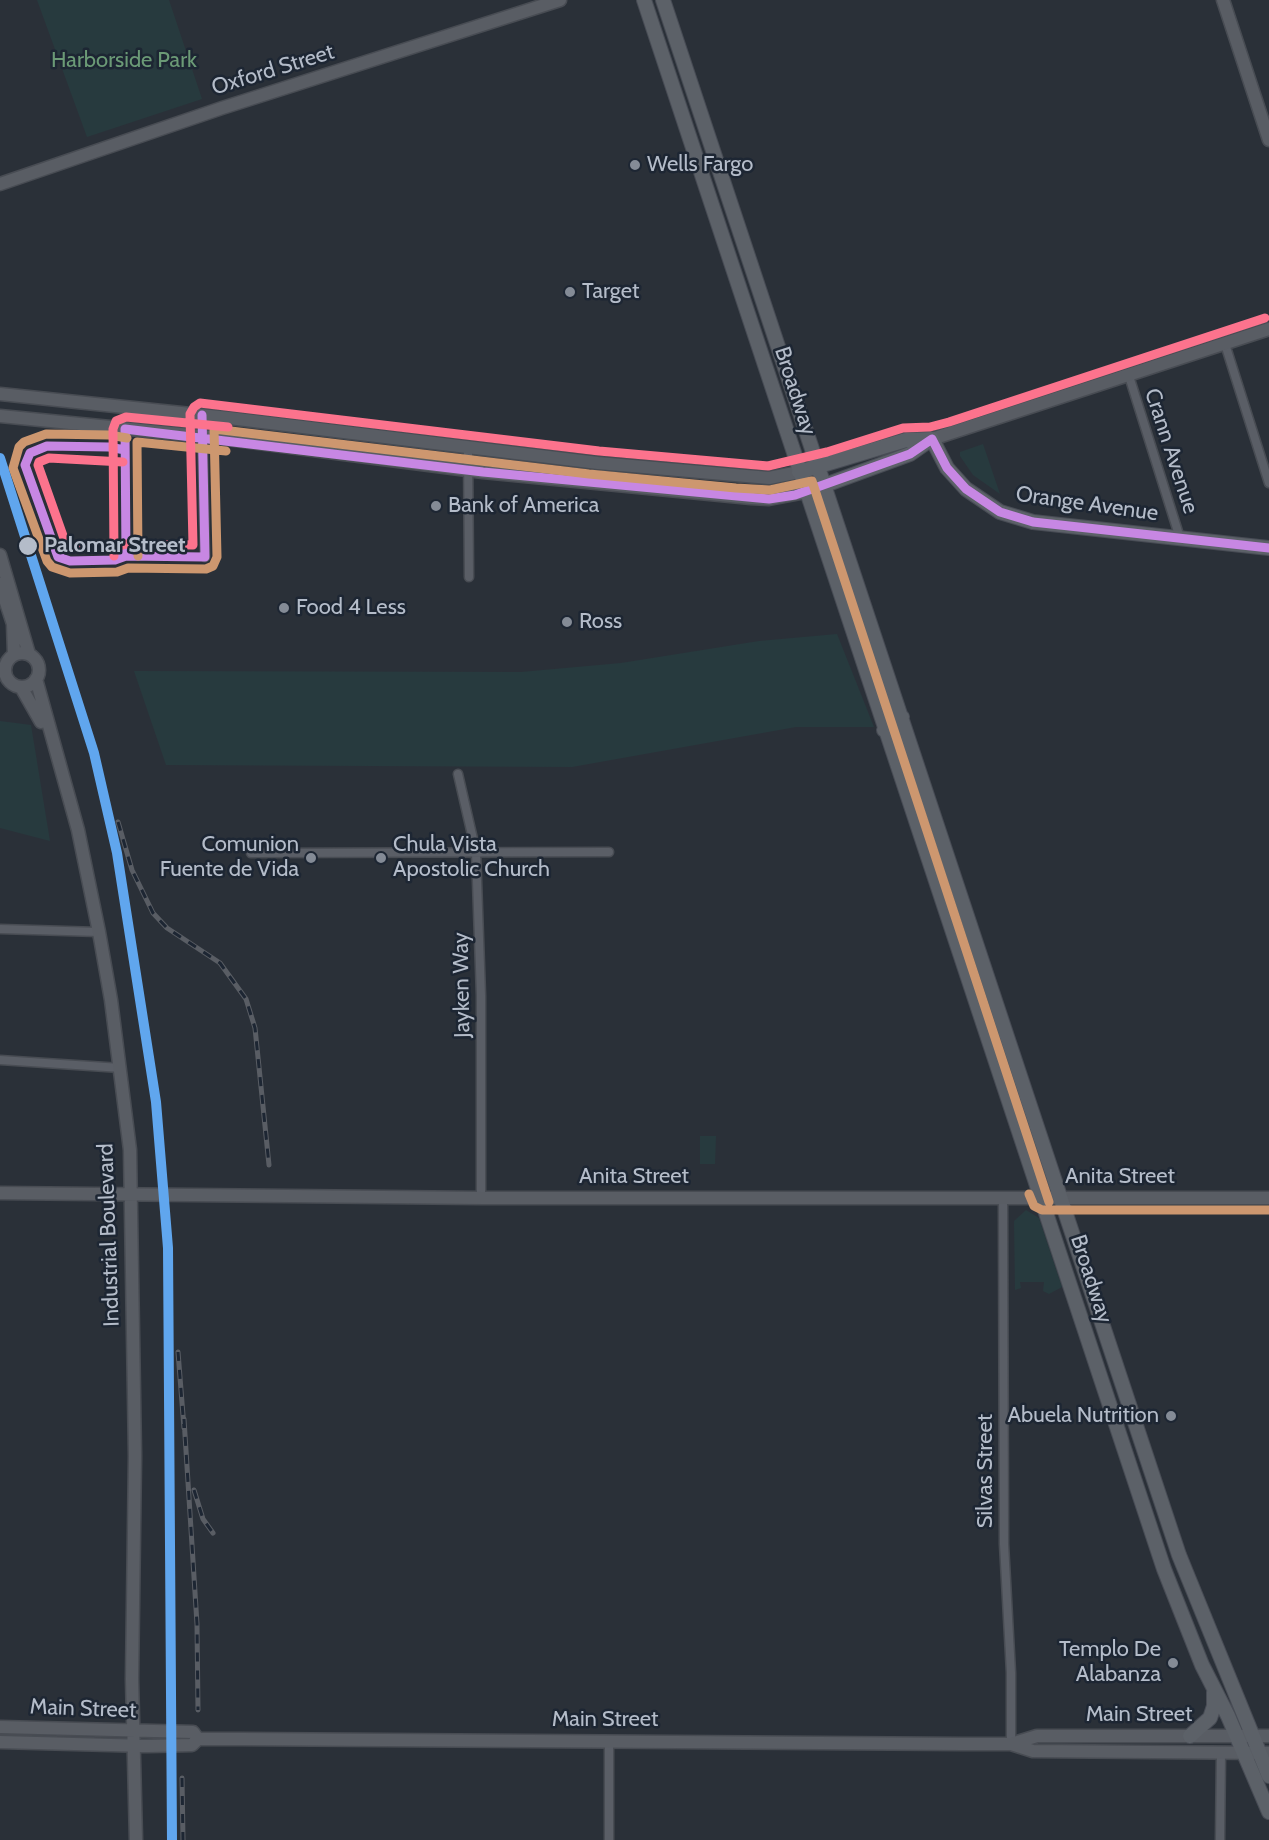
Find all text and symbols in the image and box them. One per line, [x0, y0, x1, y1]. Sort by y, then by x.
street label: Oxford Street [209, 39, 337, 101]
park label: Harborside Park [51, 48, 197, 74]
place label: Wells Fargo [647, 152, 753, 178]
marker: Wells Fargo [628, 158, 642, 172]
place label: Target [582, 279, 639, 305]
marker: Target [563, 285, 577, 299]
street label: Broadway [768, 343, 822, 439]
street label: Crann Avenue [1138, 385, 1204, 517]
street label: Orange Avenue [1014, 481, 1160, 527]
place label: Bank of America [448, 493, 599, 519]
marker: Bank of America [429, 499, 443, 513]
place label: Palomar Street [44, 533, 186, 559]
marker: Palomar Street [17, 535, 39, 557]
place label: Food 4 Less [296, 595, 406, 621]
marker: Food 4 Less [277, 601, 291, 615]
place label: Ross [579, 609, 622, 635]
marker: Ross [560, 615, 574, 629]
place label: Comunion Fuente de Vida [160, 832, 299, 884]
place label: Chula Vista Apostolic Church [393, 832, 550, 884]
marker: Comunion Fuente de Vida [304, 851, 318, 865]
marker: Chula Vista Apostolic Church [374, 851, 388, 865]
street label: Jayken Way [448, 932, 476, 1038]
street label: Industrial Boulevard [93, 1143, 125, 1327]
street label: Anita Street [579, 1164, 689, 1190]
street label: Anita Street [1065, 1164, 1175, 1190]
street label: Broadway [1064, 1231, 1118, 1327]
place label: Abuela Nutrition [1007, 1403, 1159, 1429]
marker: Abuela Nutrition [1164, 1409, 1178, 1423]
street label: Silvas Street [973, 1414, 999, 1528]
place label: Templo De Alabanza [1059, 1637, 1161, 1688]
marker: Templo De Alabanza [1166, 1656, 1180, 1670]
street label: Main Street [29, 1694, 137, 1724]
street label: Main Street [1086, 1702, 1192, 1728]
street label: Main Street [552, 1707, 658, 1733]

